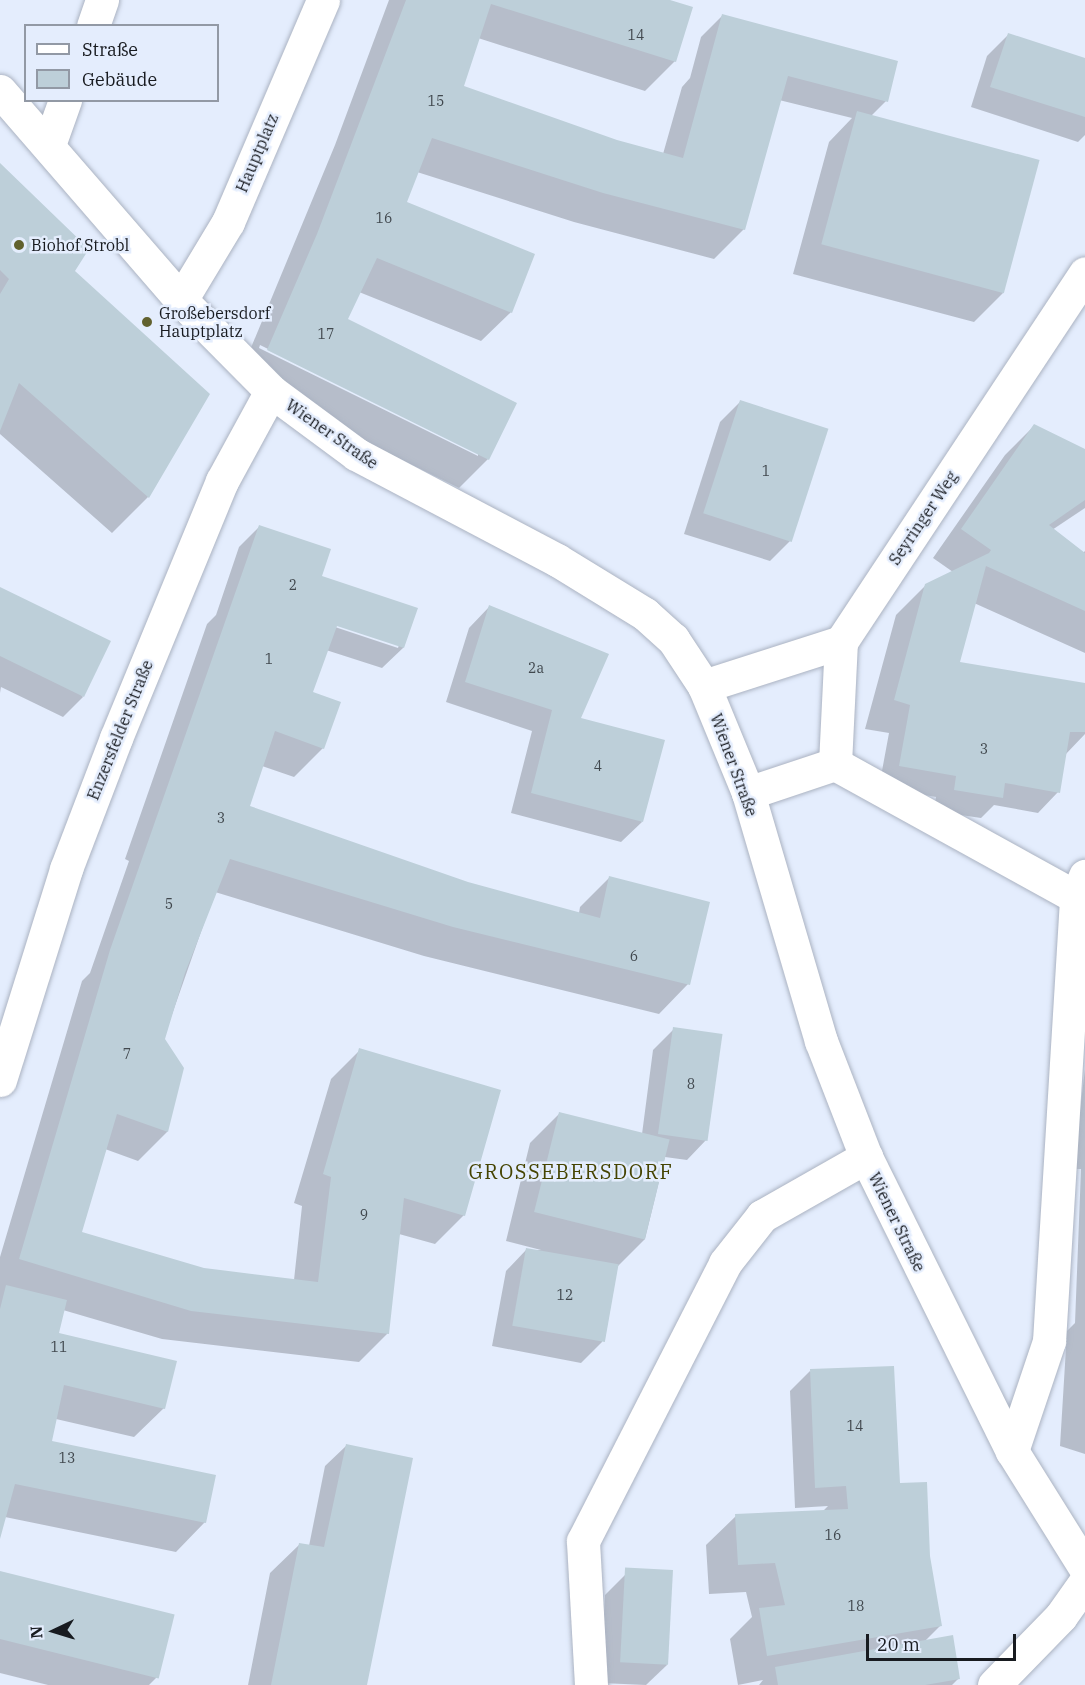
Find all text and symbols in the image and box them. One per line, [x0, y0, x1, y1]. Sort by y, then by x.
legend [24, 24, 219, 102]
house number: 14 [628, 27, 644, 43]
text: Straße [82, 38, 138, 61]
text: Gebäude [82, 68, 157, 91]
house number: 15 [428, 93, 444, 109]
street label: Hauptplatz [232, 111, 282, 195]
house number: 16 [376, 210, 392, 226]
place label: Biohof Strobl [31, 235, 129, 255]
marker: Biohof Strobl [12, 238, 26, 252]
place label: Großebersdorf Hauptplatz [159, 303, 270, 341]
marker: Großebersdorf Hauptplatz [140, 315, 154, 329]
house number: 17 [318, 326, 334, 342]
street label: Wiener Straße [282, 395, 382, 473]
house number: 1 [762, 463, 770, 479]
street label: Seyringer Weg [885, 468, 961, 568]
house number: 2 [289, 577, 297, 593]
house number: 1 [265, 651, 273, 667]
street label: Enzersfelder Straße [83, 657, 157, 803]
house number: 2a [528, 660, 544, 676]
street label: Wiener Straße [706, 711, 762, 819]
house number: 3 [980, 741, 988, 757]
house number: 4 [594, 758, 602, 774]
house number: 3 [217, 810, 225, 826]
house number: 5 [165, 896, 173, 912]
house number: 6 [630, 948, 638, 964]
house number: 7 [123, 1046, 131, 1062]
house number: 8 [687, 1076, 695, 1092]
district label: GROSSEBERSDORF [468, 1159, 674, 1183]
street label: Wiener Straße [865, 1169, 929, 1275]
house number: 9 [360, 1207, 368, 1223]
house number: 12 [557, 1287, 573, 1303]
house number: 11 [51, 1339, 67, 1355]
house number: 14 [847, 1418, 863, 1434]
house number: 13 [59, 1450, 75, 1466]
house number: 16 [825, 1527, 841, 1543]
house number: 18 [848, 1598, 864, 1614]
north arrow [24, 1601, 84, 1661]
scale bar [869, 1622, 1019, 1660]
text: N [26, 1625, 46, 1639]
text: 20 m [877, 1633, 920, 1656]

